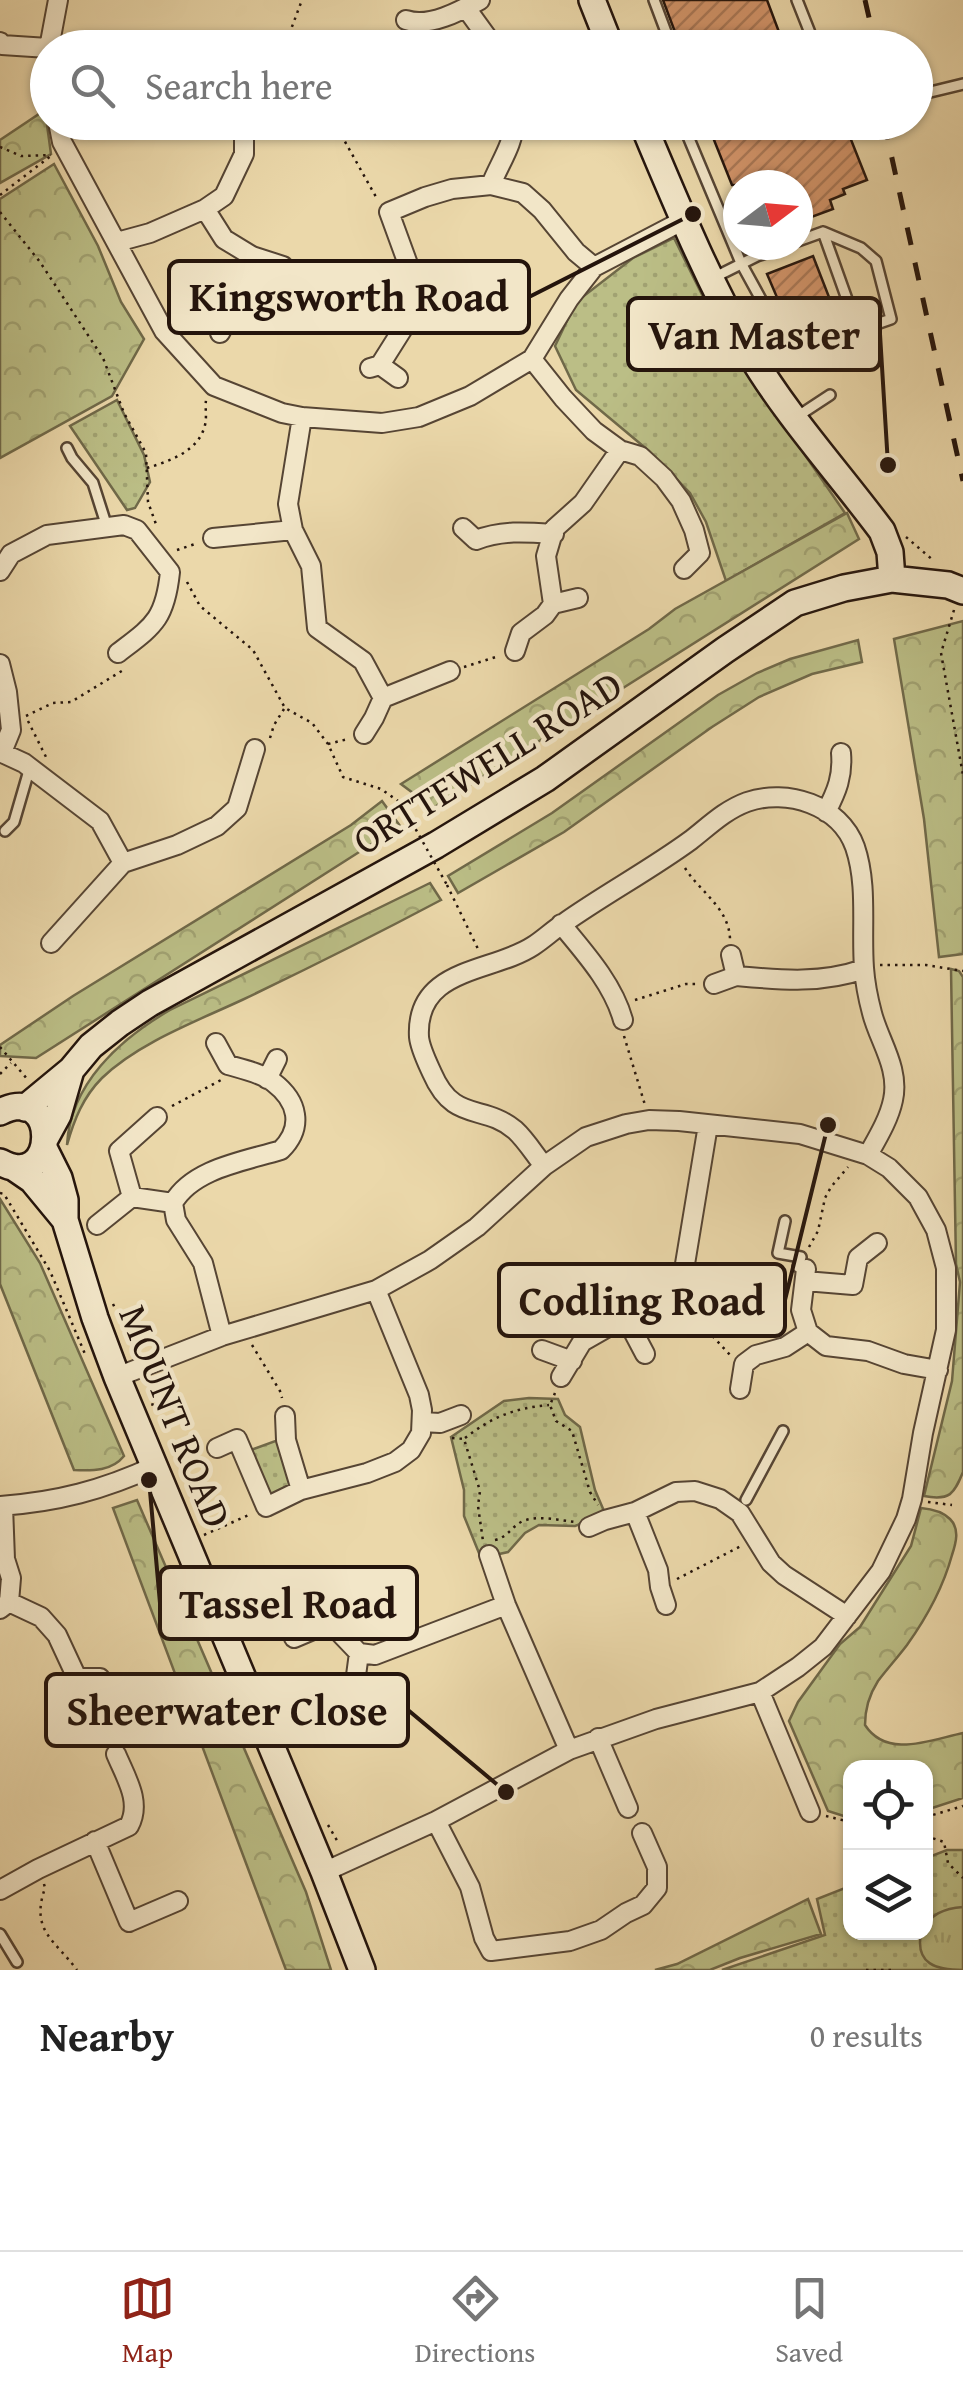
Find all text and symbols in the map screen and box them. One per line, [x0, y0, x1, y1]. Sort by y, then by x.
search box [30, 30, 933, 140]
text: Search here [145, 57, 333, 113]
icon: search [65, 58, 120, 113]
north arrow [723, 170, 813, 260]
callout: Kingsworth Road [169, 261, 529, 333]
text: Kingsworth Road [189, 265, 510, 326]
callout: Van Master [628, 298, 880, 370]
text: Van Master [648, 303, 860, 364]
street label: ORTTEWELL ROAD [341, 655, 633, 869]
callout: Codling Road [499, 1264, 785, 1336]
text: Codling Road [519, 1269, 766, 1330]
street label: MOUNT ROAD [105, 1296, 247, 1536]
callout: Tassel Road [160, 1567, 417, 1639]
text: Tassel Road [179, 1572, 398, 1633]
callout: Sheerwater Close [46, 1674, 408, 1746]
text: Sheerwater Close [66, 1679, 388, 1740]
map controls [843, 1760, 933, 1940]
button: locate [843, 1760, 933, 1850]
button: layers [843, 1850, 933, 1940]
text: Nearby [40, 2005, 174, 2066]
text: 0 results [810, 2012, 923, 2059]
tab: Map [120, 2271, 175, 2372]
tab: Directions [415, 2271, 535, 2372]
tab: Saved [775, 2271, 843, 2372]

